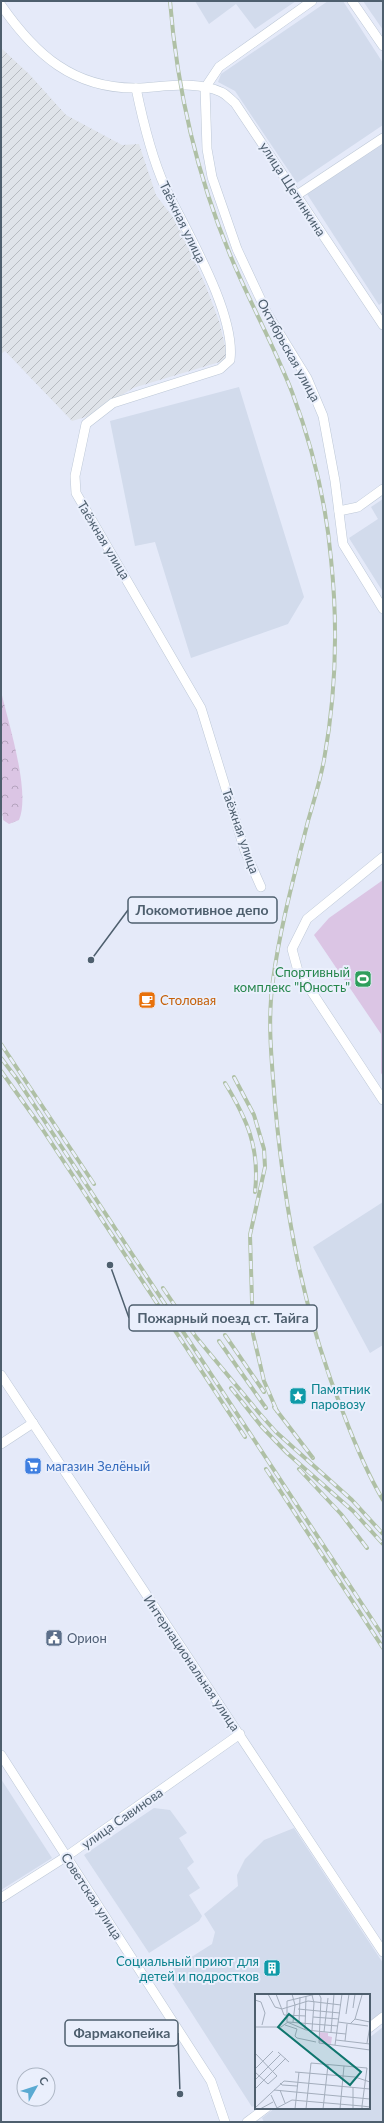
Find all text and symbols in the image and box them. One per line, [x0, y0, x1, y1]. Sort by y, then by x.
street label: улица Щетинкина [257, 139, 329, 239]
street label: Таёжная улица [156, 179, 210, 265]
street label: Октябрьская улица [254, 296, 324, 404]
street label: Таёжная улица [74, 498, 134, 582]
street label: Таёжная улица [219, 786, 263, 876]
callout: Локомотивное депо [128, 897, 277, 923]
text: Локомотивное депо [134, 901, 269, 918]
place label: Спортивный комплекс "Юность" [233, 964, 350, 995]
sports icon: Спортивный комплекс "Юность" [353, 969, 373, 989]
cafe icon: Столовая [137, 990, 157, 1010]
place label: Столовая [160, 992, 216, 1008]
callout: Пожарный поезд ст. Тайга [129, 1305, 317, 1331]
text: Пожарный поезд ст. Тайга [137, 1309, 309, 1326]
place label: Памятник паровозу [311, 1381, 371, 1412]
place icon: Памятник паровозу [288, 1386, 308, 1406]
supermarket icon: магазин Зелёный [23, 1456, 43, 1476]
place label: магазин Зелёный [46, 1458, 150, 1474]
street label: Интернациональная улица [140, 1592, 244, 1734]
public building icon: Орион [44, 1628, 64, 1648]
place label: Орион [67, 1630, 107, 1646]
street label: улица Савинова [78, 1784, 166, 1852]
street label: Советская улица [58, 1850, 126, 1942]
place label: Социальный приют для детей и подростков [116, 1953, 259, 1984]
building icon: Социальный приют для детей и подростков [262, 1958, 282, 1978]
inset map [255, 1994, 370, 2109]
callout: Фармакопейка [65, 2020, 178, 2046]
text: Фармакопейка [74, 2024, 170, 2041]
north arrow [16, 2067, 56, 2107]
text: С [37, 2073, 52, 2088]

